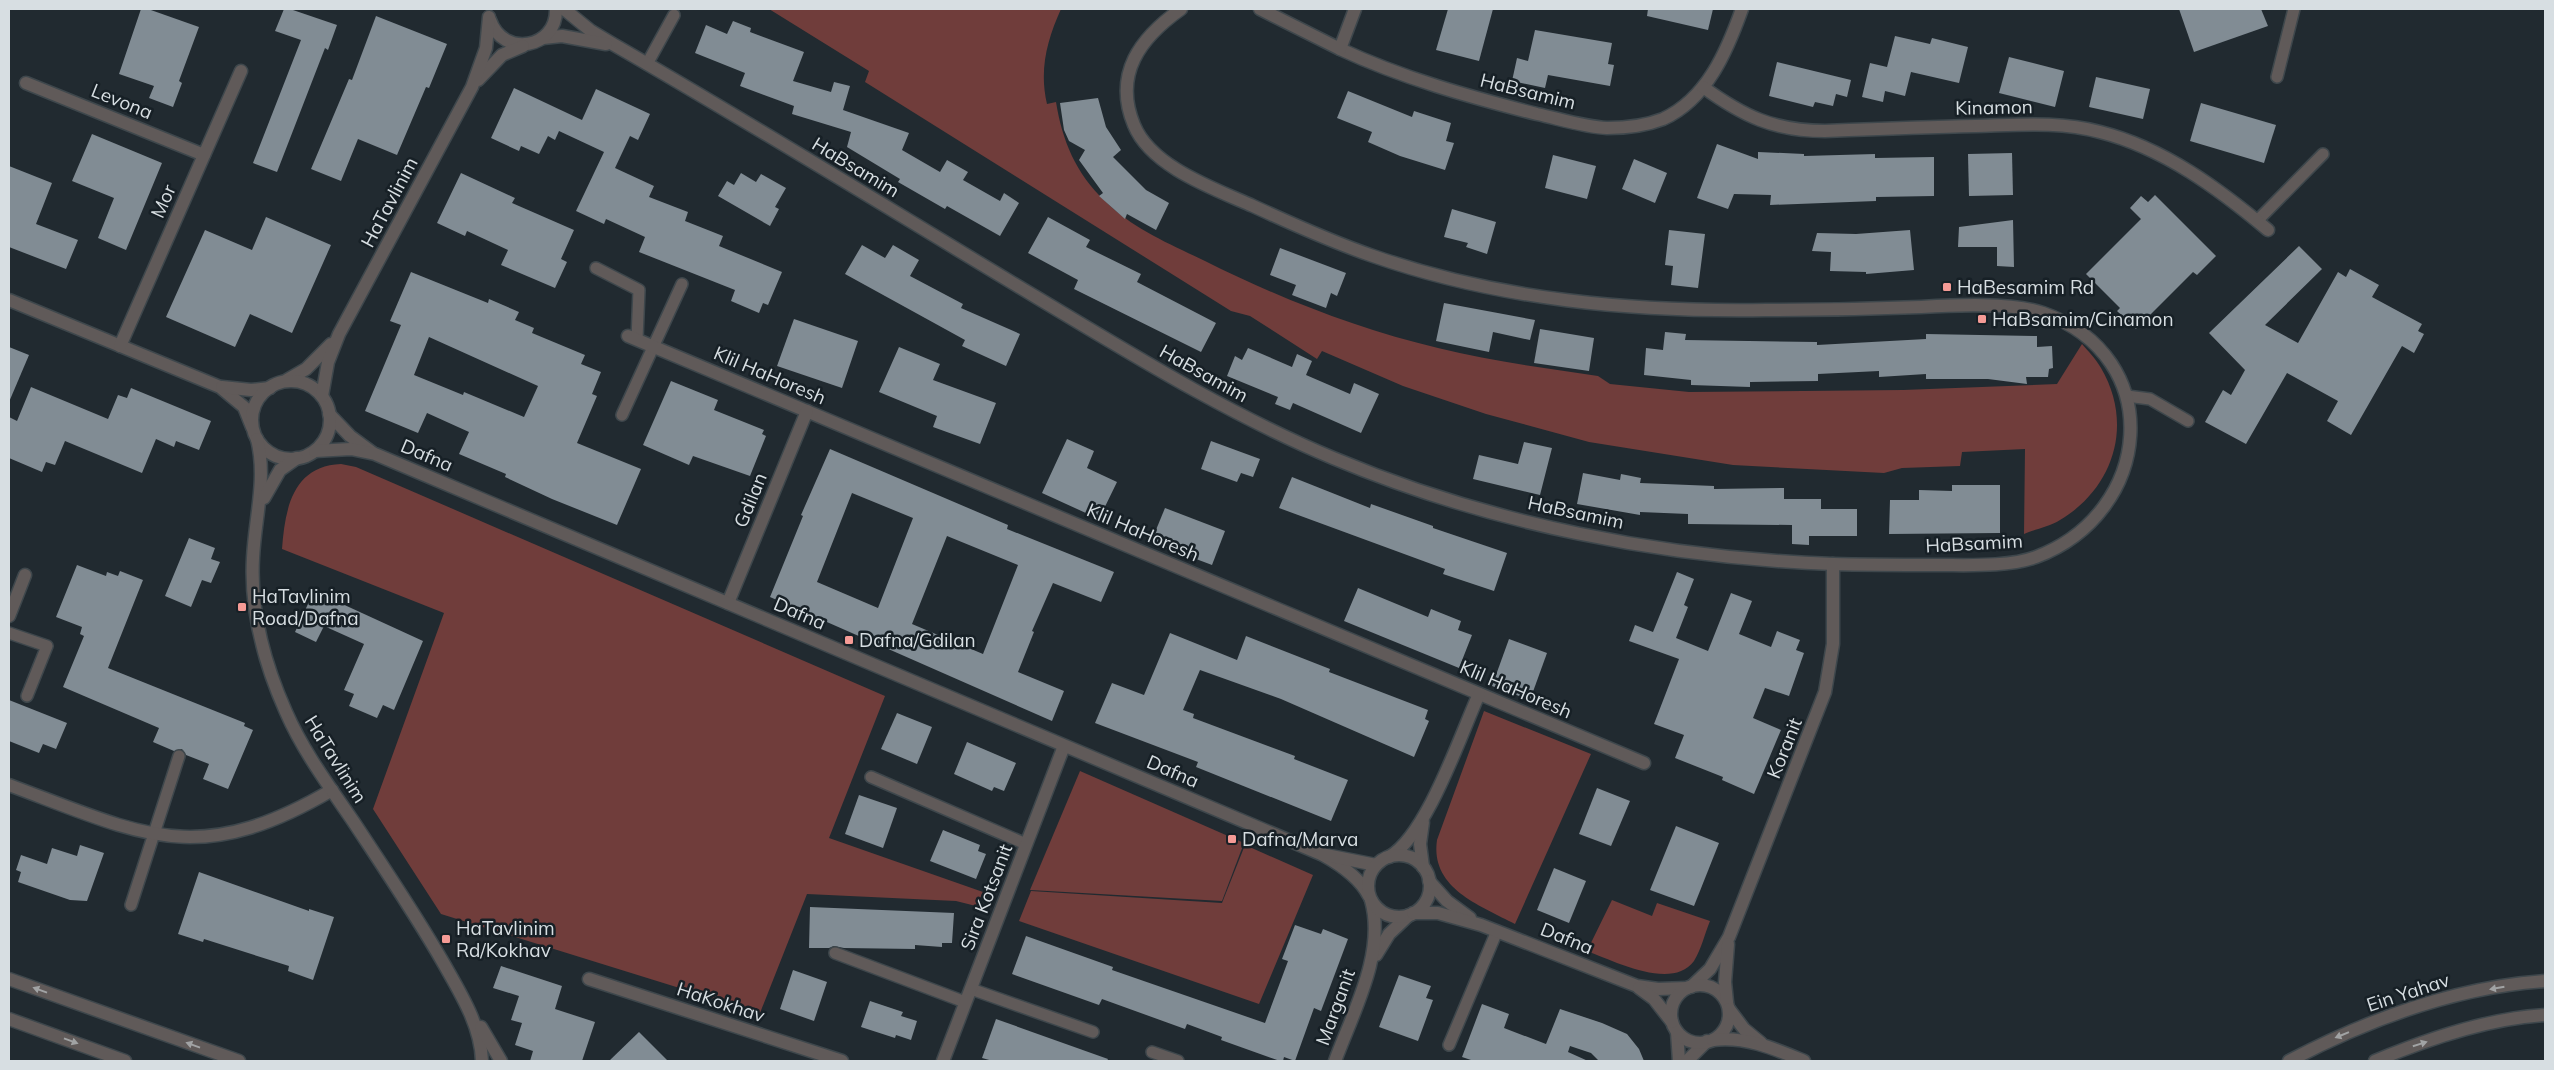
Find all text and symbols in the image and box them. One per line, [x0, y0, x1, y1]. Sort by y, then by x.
street label: HaBsamim [1478, 68, 1578, 114]
street label: Levona [88, 78, 156, 124]
street label: Kinamon [1955, 94, 2033, 120]
street label: HaBsamim [808, 132, 904, 202]
street label: HaTavlinim [355, 153, 423, 251]
street label: Mor [145, 180, 181, 221]
place label: HaBesamim Rd [1957, 275, 2094, 299]
marker: HaBesamim Rd [1941, 281, 1953, 293]
place label: HaBsamim/Cinamon [1992, 307, 2174, 331]
marker: HaBsamim/Cinamon [1976, 313, 1988, 325]
street label: HaBsamim [1156, 339, 1252, 407]
street label: Klil HaHoresh [710, 341, 830, 409]
street label: Dafna [397, 433, 457, 477]
street label: Gdilan [728, 469, 772, 531]
street label: HaBsamim [1526, 490, 1626, 534]
street label: Klil HaHoresh [1083, 498, 1203, 566]
street label: HaBsamim [1925, 528, 2023, 558]
place label: HaTavlinim Road/Dafna [252, 584, 359, 630]
street label: Dafna [770, 591, 830, 635]
marker: HaTavlinim Road/Dafna [236, 601, 248, 613]
place label: Dafna/Gdilan [859, 628, 976, 652]
marker: Dafna/Gdilan [843, 634, 855, 646]
street label: Klil HaHoresh [1456, 655, 1576, 723]
street label: HaTavlinim [300, 711, 372, 807]
street label: Koranit [1761, 714, 1807, 782]
street label: Dafna [1143, 749, 1203, 793]
place label: Dafna/Marva [1242, 827, 1358, 851]
marker: Dafna/Marva [1226, 833, 1238, 845]
street label: Sira Kotsanit [955, 840, 1017, 954]
place label: HaTavlinim Rd/Kokhav [456, 916, 555, 962]
street label: Dafna [1537, 917, 1597, 959]
marker: HaTavlinim Rd/Kokhav [440, 933, 452, 945]
street label: Marganit [1310, 965, 1360, 1049]
street label: Ein Yahav [2363, 967, 2453, 1017]
street label: HaKokhav [674, 977, 768, 1027]
one-way arrow [2489, 984, 2505, 992]
one-way arrow [33, 986, 48, 993]
one-way arrow [2335, 1032, 2349, 1040]
one-way arrow [64, 1038, 78, 1046]
one-way arrow [2413, 1039, 2428, 1047]
one-way arrow [186, 1041, 201, 1048]

